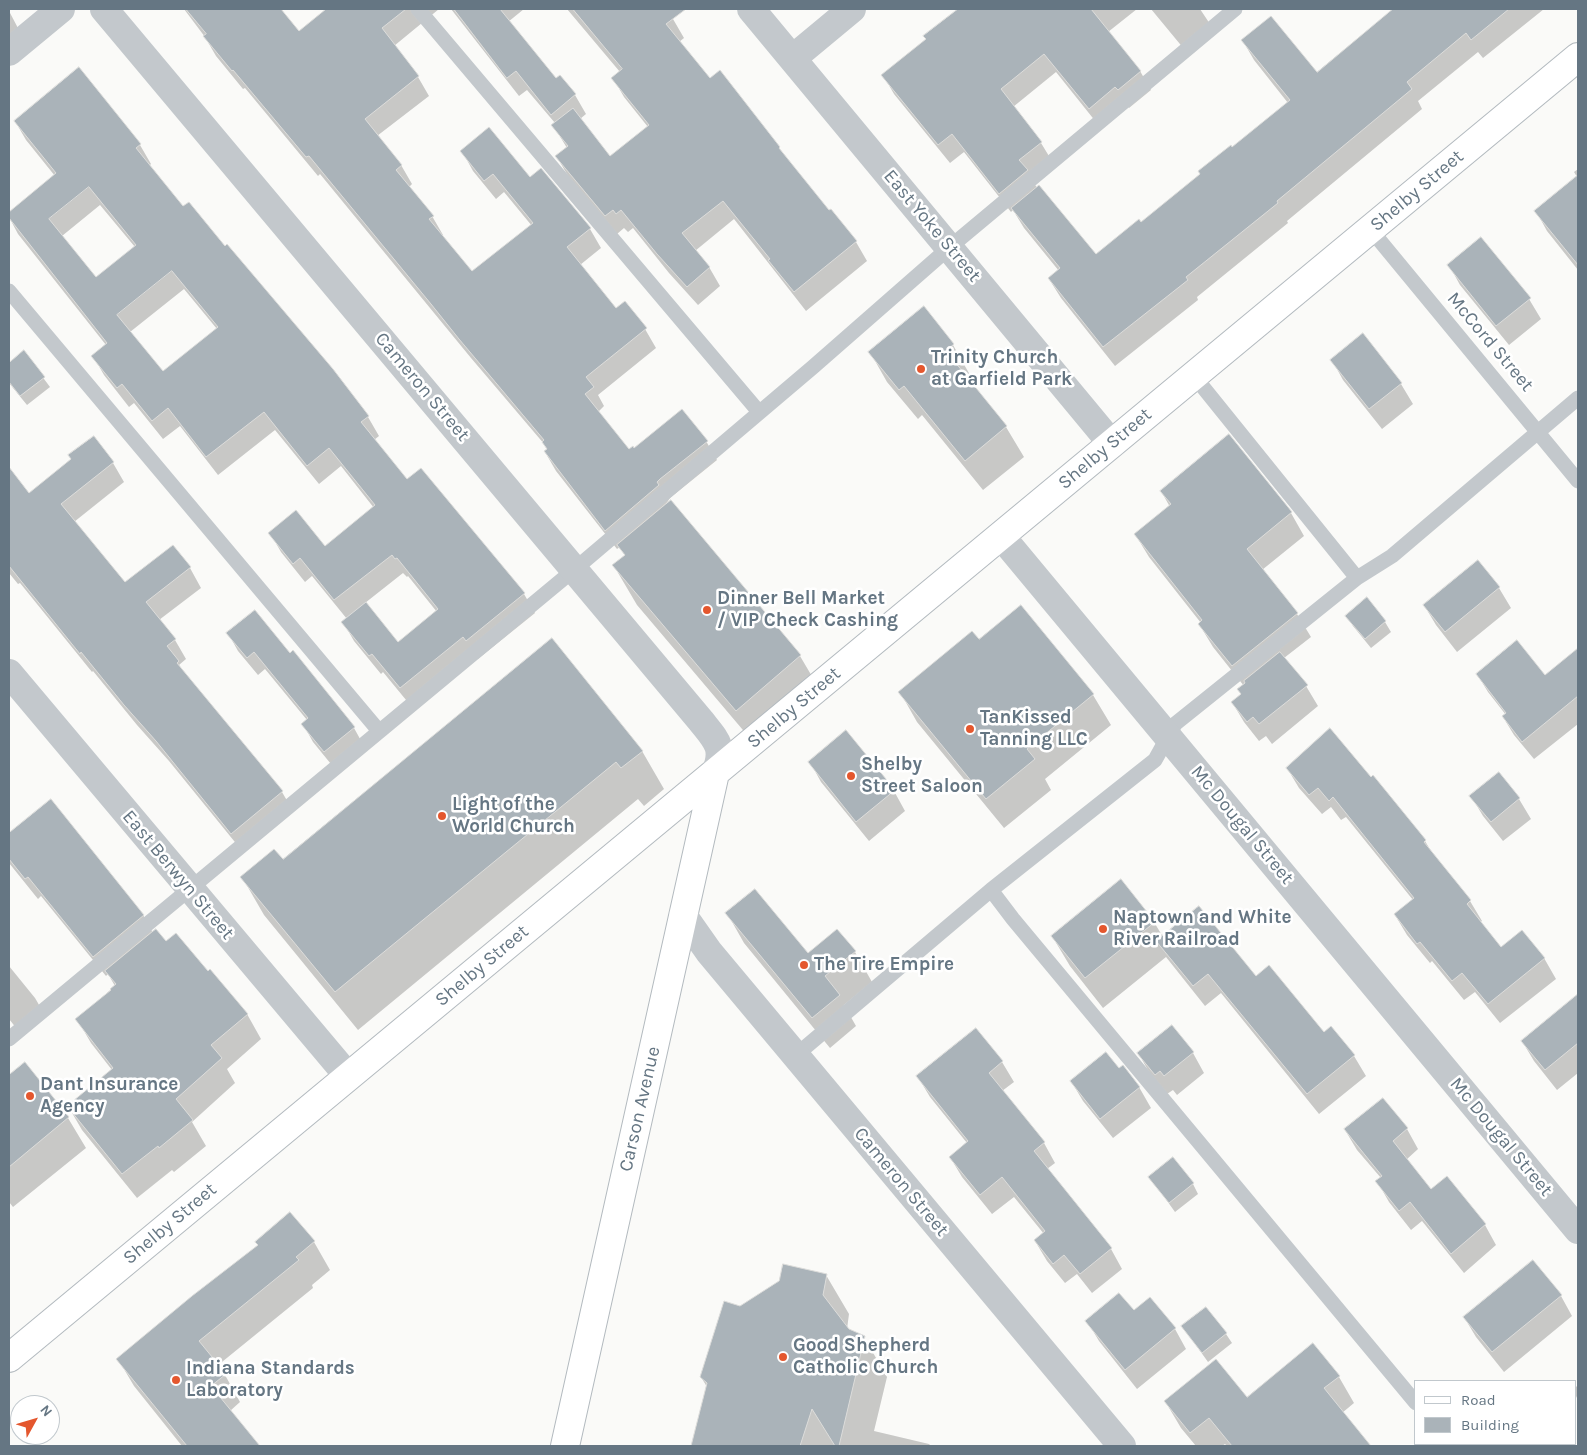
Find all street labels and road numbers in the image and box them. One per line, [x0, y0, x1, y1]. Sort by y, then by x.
street label: Shelby Street [1366, 145, 1468, 237]
street label: East Yoke Street [878, 165, 986, 287]
street label: McCord Street [1442, 288, 1538, 396]
street label: Cameron Street [370, 328, 474, 446]
street label: Shelby Street [1054, 403, 1156, 495]
street label: Shelby Street [743, 662, 845, 754]
street label: Mc Dougal Street [1186, 761, 1298, 889]
street label: East Berwyn Street [117, 806, 239, 944]
street label: Shelby Street [431, 920, 533, 1012]
street label: Carson Avenue [615, 1044, 665, 1174]
street label: Mc Dougal Street [1445, 1073, 1557, 1201]
street label: Cameron Street [849, 1123, 953, 1241]
street label: Shelby Street [119, 1178, 221, 1270]

